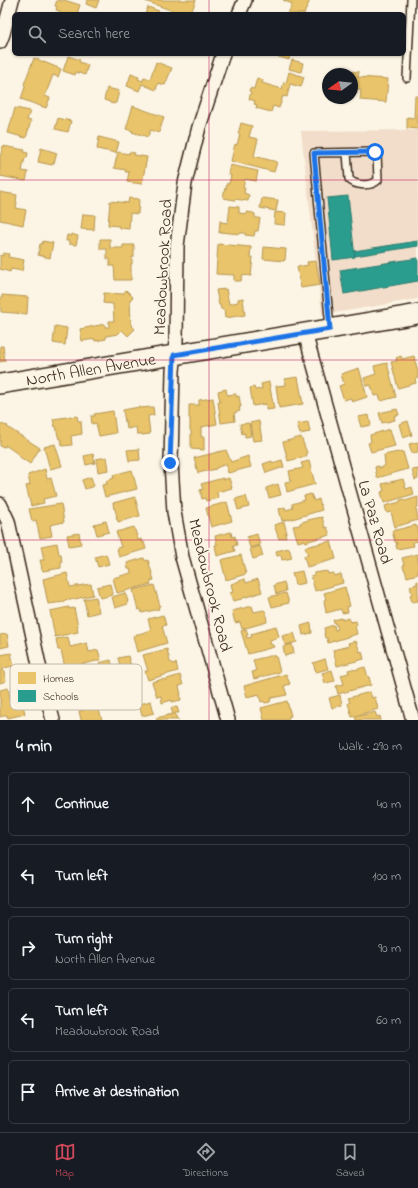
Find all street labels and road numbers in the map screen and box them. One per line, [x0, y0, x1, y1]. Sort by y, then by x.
street label: Meadowbrook Road [147, 198, 180, 336]
street label: North Allen Avenue [24, 347, 158, 393]
street label: La Paz Road [351, 478, 399, 568]
street label: Meadowbrook Road [181, 516, 238, 655]

